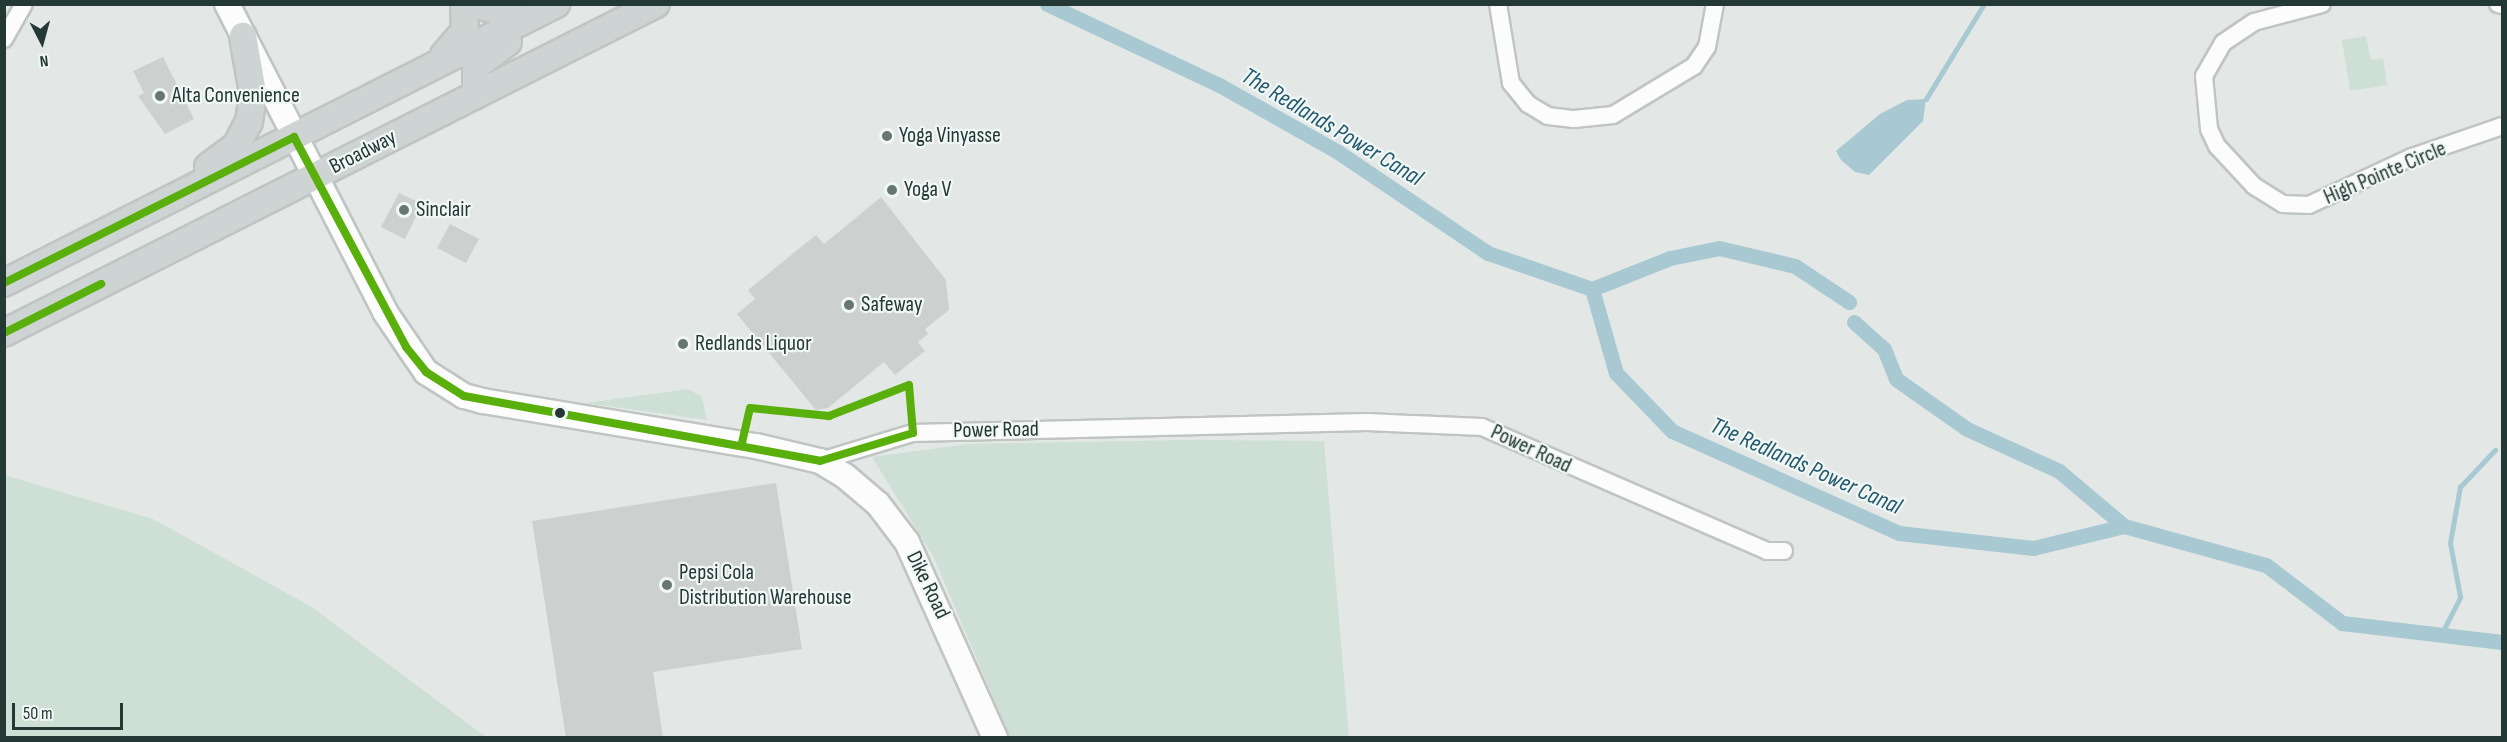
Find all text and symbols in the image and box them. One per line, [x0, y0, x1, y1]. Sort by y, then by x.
north arrow [12, 12, 72, 72]
text: N [39, 51, 49, 70]
water label: The Redlands Power Canal [1236, 62, 1428, 192]
place label: Alta Convenience [172, 83, 300, 109]
marker: Alta Convenience [153, 89, 167, 103]
place label: Yoga Vinyasse [899, 123, 1001, 149]
street label: Broadway [325, 124, 401, 180]
marker: Yoga Vinyasse [880, 129, 894, 143]
street label: High Pointe Circle [2320, 135, 2450, 211]
place label: Yoga V [904, 177, 951, 203]
marker: Yoga V [885, 183, 899, 197]
place label: Sinclair [416, 197, 471, 223]
marker: Sinclair [397, 203, 411, 217]
place label: Safeway [861, 292, 922, 318]
marker: Safeway [842, 298, 856, 312]
place label: Redlands Liquor [695, 331, 811, 357]
marker: Redlands Liquor [676, 337, 690, 351]
unlabelled marker [554, 407, 566, 419]
water label: The Redlands Power Canal [1706, 411, 1906, 521]
street label: Power Road [953, 416, 1039, 444]
street label: Power Road [1487, 419, 1575, 479]
street label: Dike Road [900, 547, 956, 623]
place label: Pepsi Cola Distribution Warehouse [679, 559, 852, 610]
marker: Pepsi Cola Distribution Warehouse [660, 578, 674, 592]
scale bar [15, 691, 126, 729]
text: 50 m [23, 703, 53, 724]

